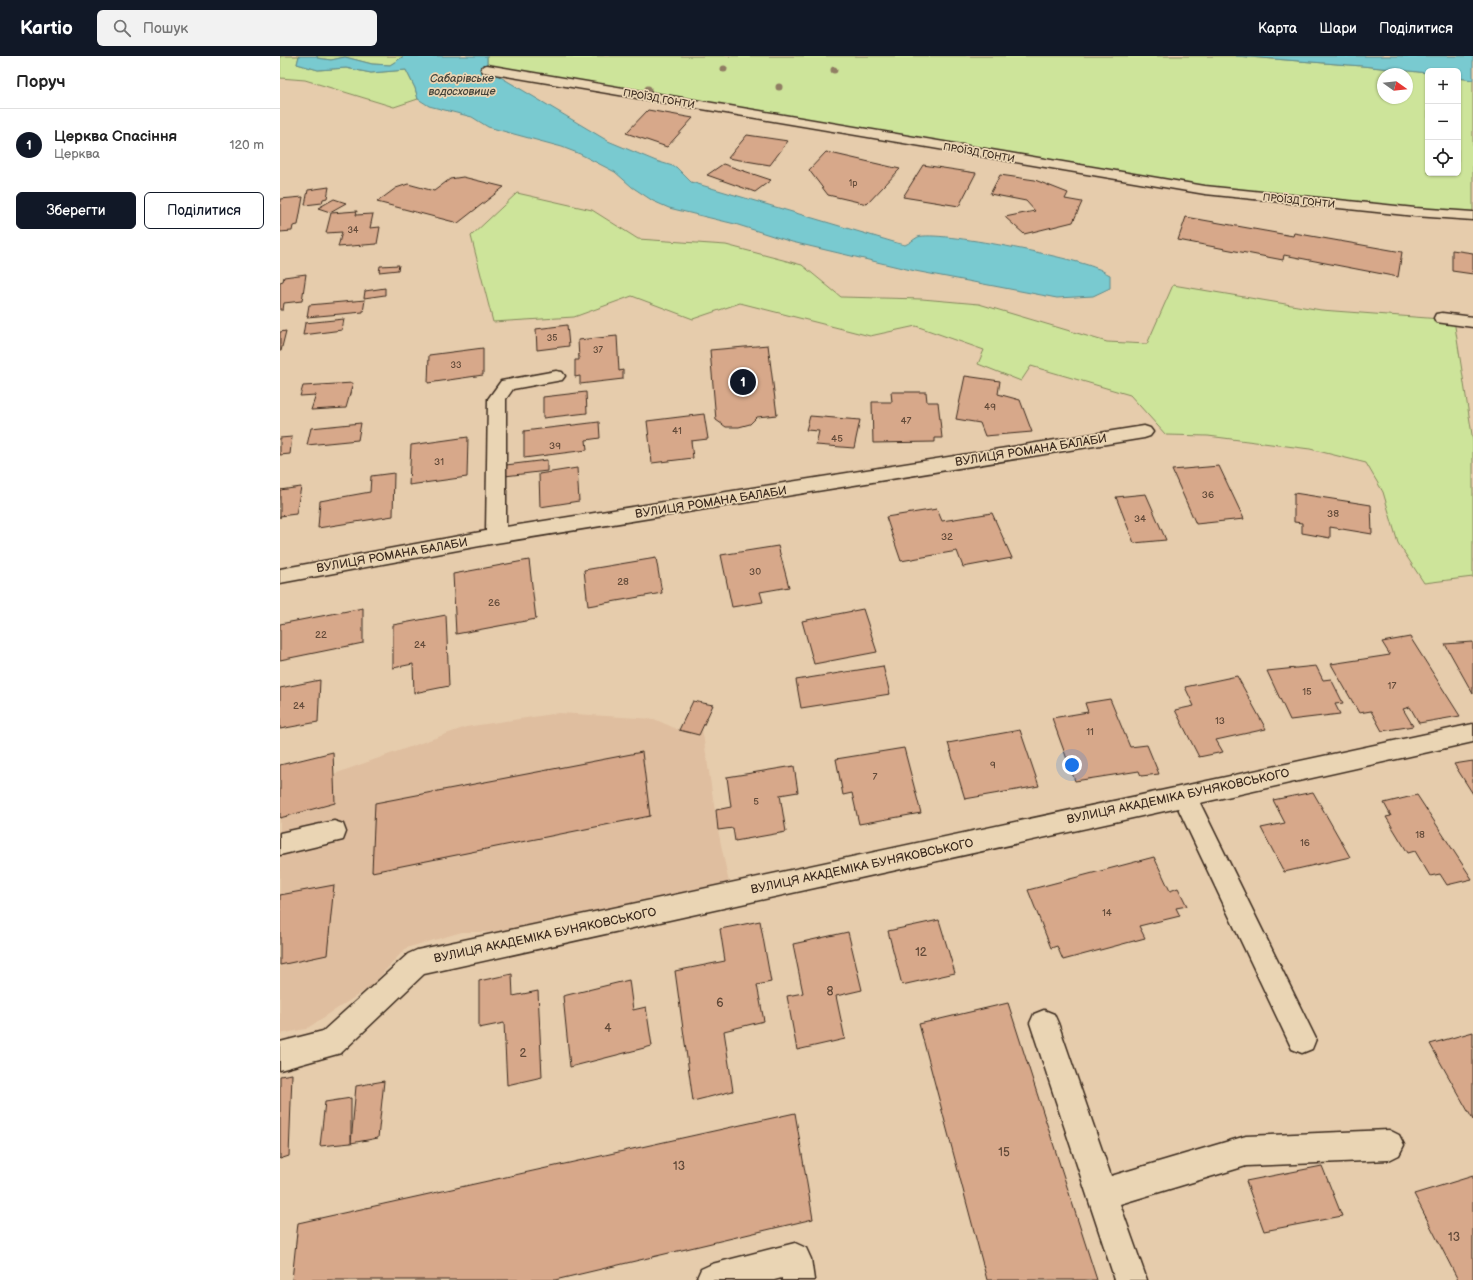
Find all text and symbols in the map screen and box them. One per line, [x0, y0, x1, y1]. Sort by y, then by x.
search box [97, 10, 377, 46]
text: Kartio [20, 17, 73, 40]
icon: search [111, 17, 133, 39]
text: Пошук [143, 19, 188, 38]
text: Карта [1258, 20, 1297, 37]
text: Шари [1319, 20, 1357, 37]
text: Поділитися [1379, 20, 1453, 37]
north arrow [1377, 68, 1413, 104]
map controls [1425, 68, 1461, 176]
button: + [1425, 68, 1461, 104]
text: Поруч [16, 72, 66, 92]
water label: Сабарівське водосховище [428, 72, 496, 98]
street label: ПРОЇЗД ГОНТИ [622, 87, 696, 111]
button: − [1425, 104, 1461, 140]
text: Церква Спасіння [54, 127, 177, 146]
text: 1 [26, 137, 32, 153]
text: 120 m [229, 137, 264, 153]
button: locate [1425, 140, 1461, 176]
street label: ПРОЇЗД ГОНТИ [942, 141, 1016, 165]
text: Церква [54, 146, 100, 162]
house number: 1р [849, 178, 857, 189]
street label: ПРОЇЗД ГОНТИ [1262, 191, 1336, 211]
button: Зберегти [16, 192, 136, 229]
button: Поділитися [144, 192, 264, 229]
house number: 34 [347, 225, 359, 236]
house number: 35 [547, 333, 557, 344]
house number: 37 [593, 345, 604, 356]
house number: 33 [450, 360, 462, 371]
pin: 1 [730, 367, 756, 397]
house number: 49 [984, 401, 996, 413]
house number: 47 [900, 415, 912, 427]
house number: 41 [672, 425, 682, 437]
street label: ВУЛИЦЯ РОМАНА БАЛАБИ [954, 431, 1108, 470]
house number: 45 [831, 433, 843, 445]
house number: 39 [549, 440, 561, 452]
house number: 31 [434, 456, 444, 468]
street label: ВУЛИЦЯ РОМАНА БАЛАБИ [634, 483, 788, 522]
house number: 36 [1202, 489, 1214, 501]
house number: 38 [1327, 508, 1339, 520]
house number: 34 [1134, 513, 1146, 525]
house number: 32 [941, 531, 953, 543]
street label: ВУЛИЦЯ РОМАНА БАЛАБИ [315, 535, 469, 576]
house number: 30 [749, 566, 761, 578]
house number: 28 [617, 576, 629, 588]
house number: 26 [488, 597, 500, 609]
house number: 22 [315, 629, 327, 641]
house number: 24 [414, 639, 426, 651]
house number: 17 [1388, 680, 1396, 692]
house number: 15 [1302, 686, 1312, 698]
house number: 24 [293, 700, 305, 712]
house number: 13 [1215, 715, 1225, 727]
house number: 11 [1086, 726, 1094, 738]
your location [1062, 755, 1082, 775]
house number: 9 [990, 759, 996, 771]
street label: ВУЛИЦЯ АКАДЕМІКА БУНЯКОВСЬКОГО [1065, 765, 1291, 827]
house number: 7 [873, 771, 878, 783]
house number: 5 [753, 796, 759, 808]
house number: 18 [1415, 829, 1425, 841]
street label: ВУЛИЦЯ АКАДЕМІКА БУНЯКОВСЬКОГО [749, 835, 975, 897]
house number: 16 [1300, 837, 1310, 849]
street label: ВУЛИЦЯ АКАДЕМІКА БУНЯКОВСЬКОГО [432, 904, 658, 966]
house number: 14 [1102, 907, 1112, 919]
house number: 12 [915, 945, 927, 960]
house number: 8 [827, 984, 834, 999]
house number: 6 [716, 996, 724, 1011]
house number: 4 [604, 1021, 612, 1036]
house number: 2 [519, 1046, 527, 1061]
house number: 15 [998, 1145, 1010, 1160]
house number: 13 [673, 1159, 685, 1174]
house number: 13 [1448, 1230, 1460, 1245]

